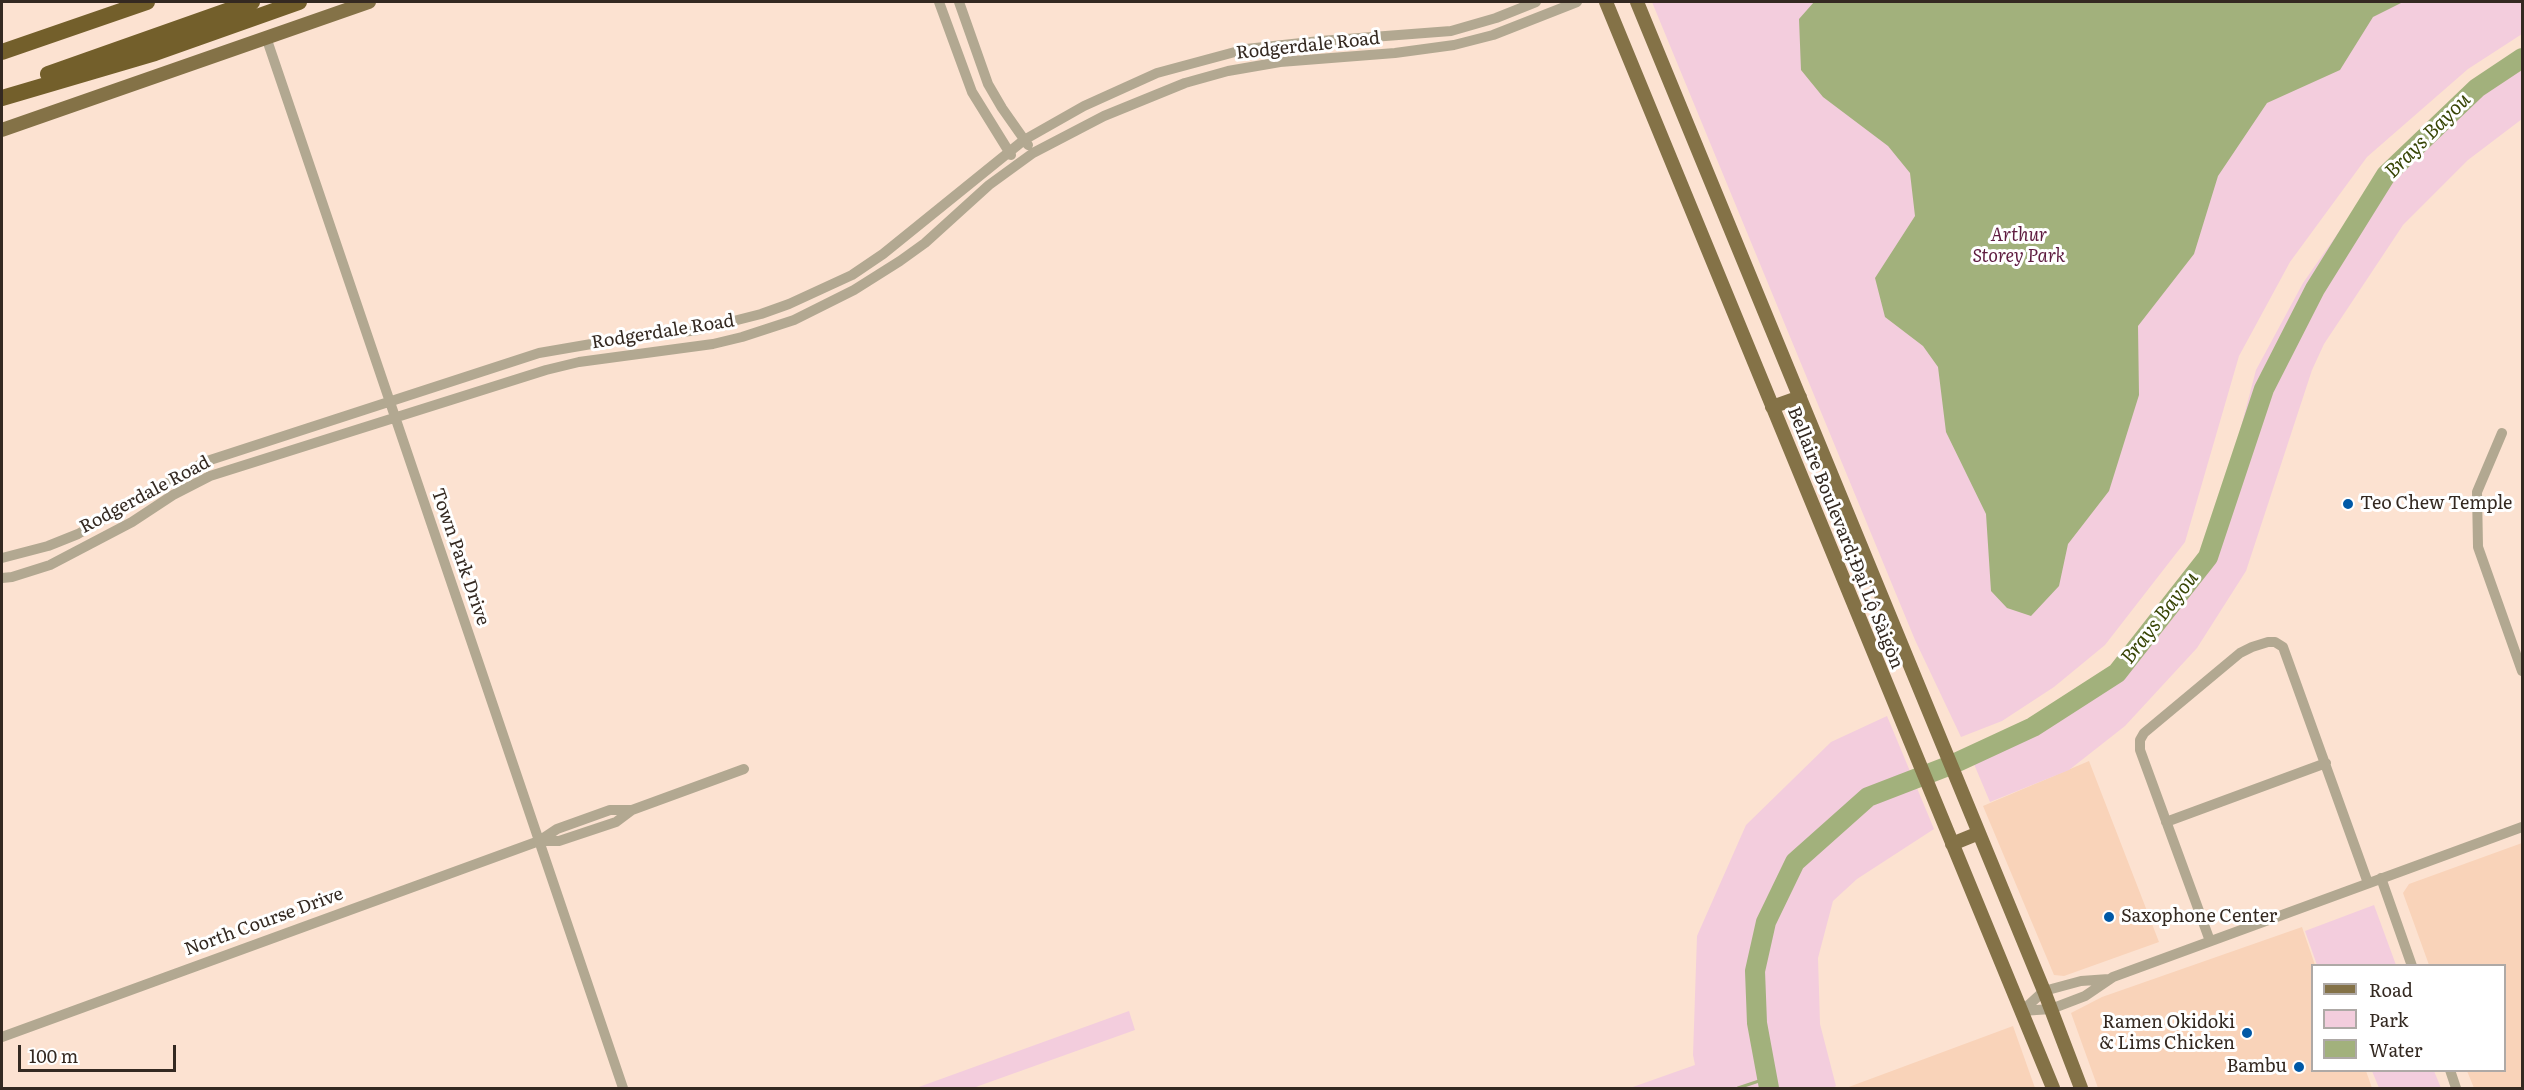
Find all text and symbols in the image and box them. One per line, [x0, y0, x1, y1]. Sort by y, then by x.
street label: Rodgerdale Road [1235, 28, 1381, 64]
water label: Brays Bayou [2380, 88, 2476, 184]
park label: Arthur Storey Park [1973, 225, 2065, 268]
street label: Rodgerdale Road [590, 310, 736, 354]
street label: Bellaire Boulevard;Đại Lộ Sàigòn [1782, 404, 1908, 672]
street label: Rodgerdale Road [76, 452, 214, 538]
street label: Town Park Drive [426, 486, 494, 628]
place label: Teo Chew Temple [2360, 493, 2512, 515]
marker: Teo Chew Temple [2341, 497, 2355, 511]
water label: Brays Bayou [2116, 567, 2204, 669]
street label: North Course Drive [182, 883, 346, 961]
place label: Saxophone Center [2121, 906, 2277, 928]
marker: Saxophone Center [2102, 910, 2116, 924]
legend [2311, 964, 2506, 1072]
text: Road [2369, 976, 2413, 1003]
text: Park [2369, 1006, 2408, 1033]
place label: Ramen Okidoki & Lims Chicken [2099, 1012, 2235, 1054]
marker: Ramen Okidoki & Lims Chicken [2240, 1026, 2254, 1040]
scale bar [21, 1033, 178, 1071]
text: Water [2369, 1036, 2422, 1063]
text: 100 m [29, 1042, 78, 1069]
place label: Bambu [2226, 1056, 2287, 1078]
marker: Bambu [2292, 1060, 2306, 1074]

